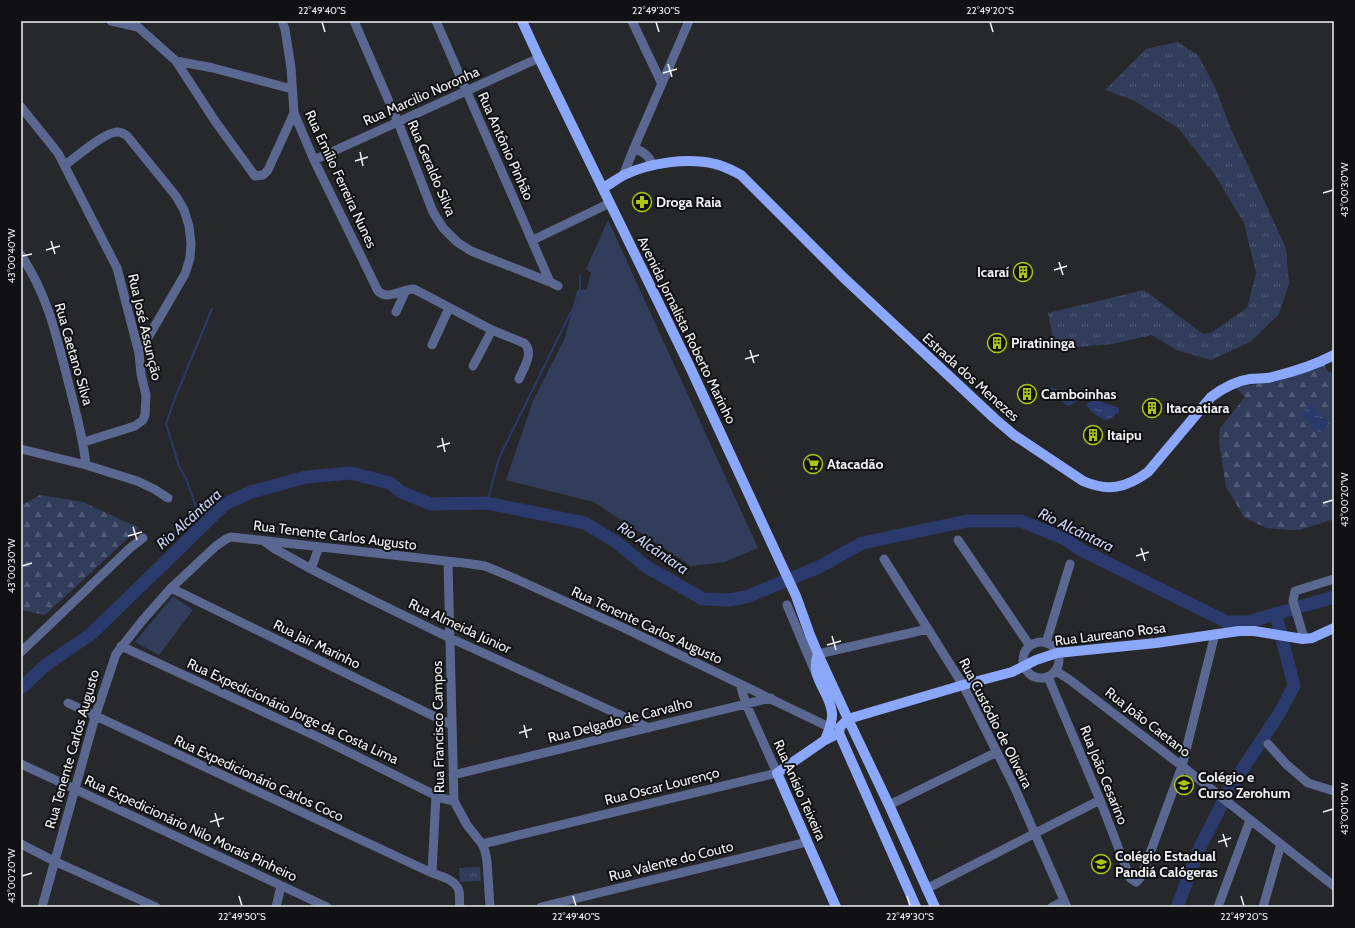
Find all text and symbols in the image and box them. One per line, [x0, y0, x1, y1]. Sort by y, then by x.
text: 22°49'40"S [298, 4, 346, 17]
text: 22°49'30"S [632, 4, 680, 17]
text: 22°49'20"S [966, 4, 1014, 17]
street label: Rua Marcilio Noronha [360, 62, 482, 130]
street label: Rua Antônio Pinhão [474, 89, 538, 203]
street label: Rua Emílio Ferreira Nunes [301, 107, 381, 251]
street label: Rua Geraldo Silva [404, 117, 460, 219]
text: 43°00'30"W [1338, 162, 1351, 217]
pharmacy icon: Droga Raia [631, 191, 653, 213]
place label: Droga Raia [656, 193, 722, 211]
text: 43°00'40"W [5, 228, 18, 284]
street label: Avenida Jornalista Roberto Marinho [634, 233, 740, 427]
building icon: Icaraí [1012, 261, 1034, 283]
place label: Icaraí [977, 263, 1010, 281]
street label: Rua José Assunção [124, 272, 166, 382]
street label: Rua Caetano Silva [51, 301, 97, 408]
street label: Estrada dos Menezes [919, 329, 1023, 425]
building icon: Piratininga [986, 332, 1008, 354]
place label: Piratininga [1011, 334, 1075, 352]
building icon: Camboinhas [1016, 383, 1038, 405]
place label: Camboinhas [1041, 385, 1116, 403]
building icon: Itacoatiara [1141, 397, 1163, 419]
place label: Itacoatiara [1166, 399, 1229, 417]
building icon: Itaipu [1082, 424, 1104, 446]
place label: Itaipu [1107, 426, 1142, 444]
supermarket icon: Atacadão [802, 453, 824, 475]
place label: Atacadão [827, 455, 884, 473]
text: 43°00'20"W [1338, 472, 1351, 527]
water label: Rio Alcântara [153, 485, 225, 553]
water label: Rio Alcântara [1035, 504, 1117, 556]
street label: Rua Tenente Carlos Augusto [252, 516, 418, 554]
water label: Rio Alcântara [614, 518, 692, 578]
text: 43°00'30"W [5, 538, 18, 593]
street label: Rua Tenente Carlos Augusto [569, 582, 726, 668]
street label: Rua Almeida Júnior [406, 594, 515, 658]
street label: Rua Jair Marinho [271, 615, 364, 673]
street label: Rua Laureano Rosa [1053, 618, 1167, 650]
street label: Rua Expedicionário Jorge da Costa Lima [184, 654, 402, 768]
street label: Rua Custódio de Oliveira [955, 655, 1037, 791]
street label: Rua Francisco Campos [428, 661, 448, 793]
street label: Rua Tenente Carlos Augusto [41, 667, 103, 831]
street label: Rua João Caetano [1102, 683, 1195, 761]
street label: Rua Delgado de Carvalho [546, 693, 694, 747]
street label: Rua João Cesarino [1076, 723, 1132, 827]
street label: Rua Expedicionário Carlos Coco [171, 731, 347, 825]
street label: Rua Anísio Teixeira [770, 737, 830, 844]
street label: Rua Oscar Lourenço [603, 763, 722, 809]
place label: Colégio e Curso Zerohum [1198, 768, 1290, 802]
street label: Rua Expedicionário Nilo Morais Pinheiro [82, 771, 300, 885]
school or university icon: Colégio e Curso Zerohum [1173, 774, 1195, 796]
text: 43°00'10"W [1338, 782, 1351, 835]
street label: Rua Valente do Couto [607, 837, 735, 885]
place label: Colégio Estadual Pandiá Calógeras [1115, 847, 1218, 881]
text: 43°00'20"W [5, 848, 18, 903]
school or university icon: Colégio Estadual Pandiá Calógeras [1090, 853, 1112, 875]
text: 22°49'50"S [218, 910, 266, 923]
text: 22°49'40"S [552, 910, 600, 923]
text: 22°49'30"S [886, 910, 934, 923]
text: 22°49'20"S [1220, 910, 1268, 923]

